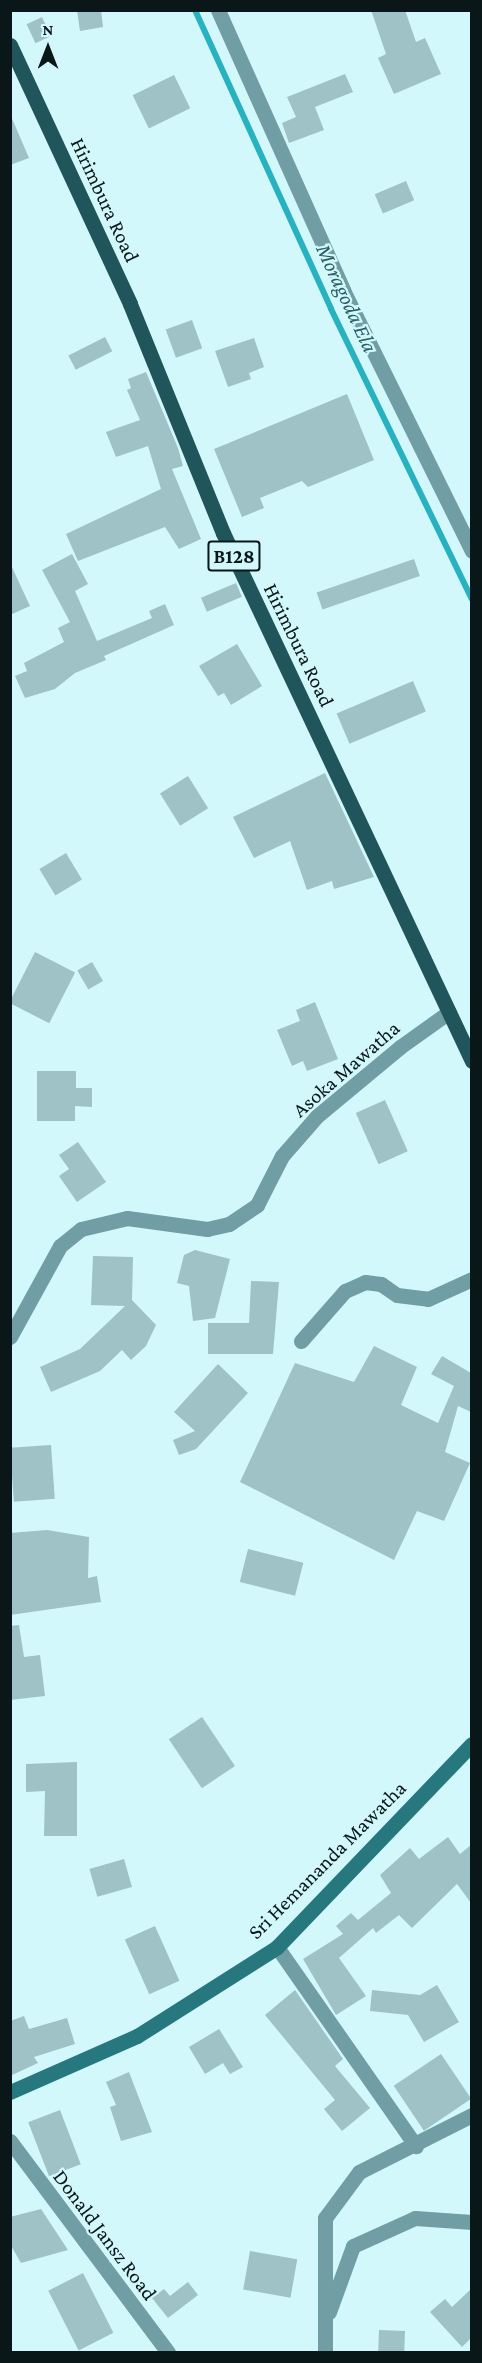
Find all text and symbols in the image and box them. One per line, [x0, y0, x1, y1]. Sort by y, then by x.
north arrow [18, 18, 78, 78]
text: N [43, 21, 53, 38]
street label: Hirimbura Road [65, 134, 145, 266]
water label: Moragoda Ela [310, 239, 384, 357]
road number: B128 [207, 539, 261, 573]
street label: Hirimbura Road [258, 579, 340, 711]
street label: Asoka Mawatha [287, 1015, 405, 1123]
street label: Sri Hemananda Mawatha [243, 1776, 411, 1944]
street label: Donald Jansz Road [48, 2165, 162, 2305]

